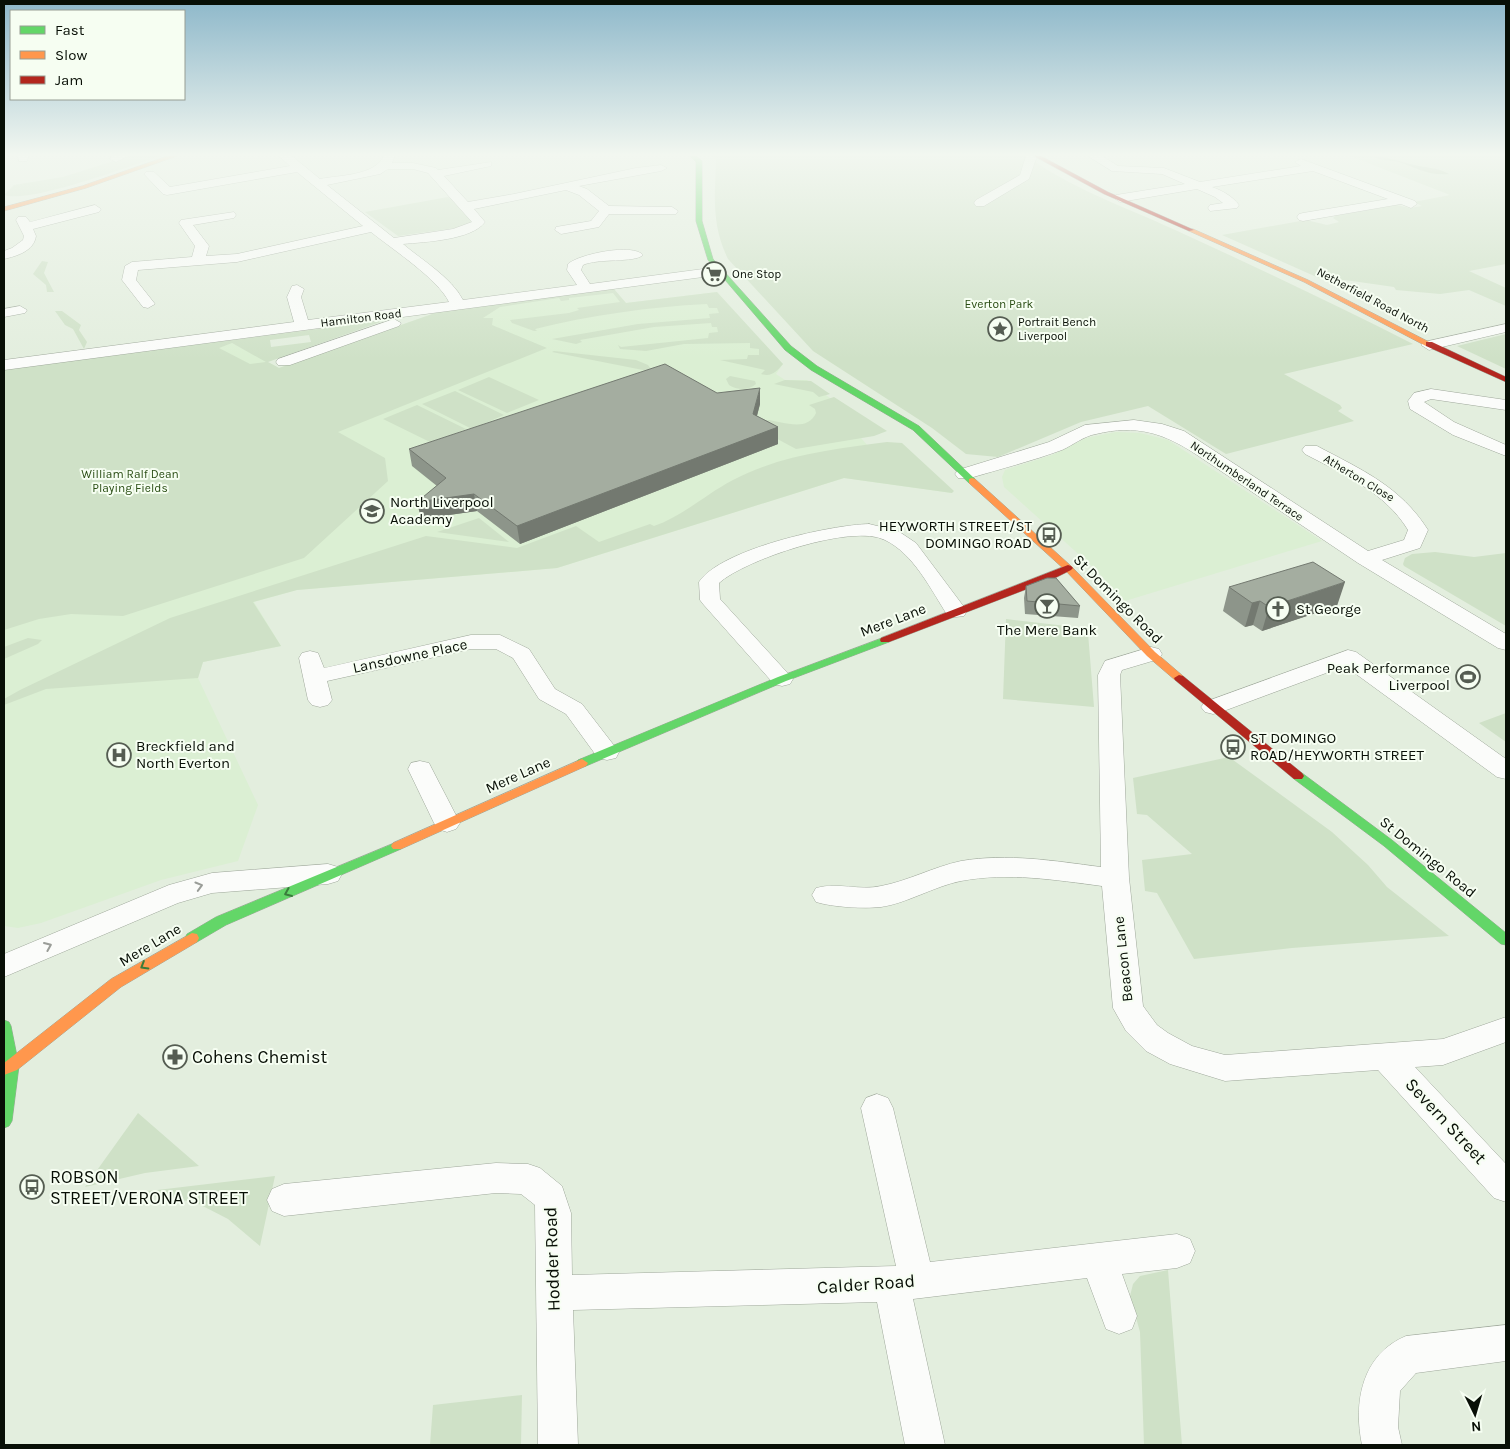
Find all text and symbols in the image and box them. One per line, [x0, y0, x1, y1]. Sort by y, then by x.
legend [10, 10, 185, 100]
text: Fast [55, 21, 85, 39]
text: Slow [55, 46, 87, 64]
text: Jam [55, 71, 83, 89]
supermarket icon: One Stop [701, 261, 727, 287]
street label: Netherfield Road North [1314, 264, 1432, 336]
place label: One Stop [732, 267, 781, 281]
park label: Everton Park [965, 297, 1034, 311]
street label: Hamilton Road [320, 306, 402, 330]
place label: Portrait Bench Liverpool [1018, 315, 1096, 343]
place icon: Portrait Bench Liverpool [987, 316, 1013, 342]
street label: Northumberland Terrace [1188, 438, 1306, 524]
street label: Atherton Close [1321, 451, 1397, 505]
park label: William Ralf Dean Playing Fields [81, 467, 179, 495]
place label: North Liverpool Academy [390, 493, 494, 528]
school or university icon: North Liverpool Academy [359, 498, 385, 524]
place label: HEYWORTH STREET/ST DOMINGO ROAD [879, 517, 1032, 552]
bus stop icon: HEYWORTH STREET/ST DOMINGO ROAD [1036, 522, 1062, 548]
street label: St Domingo Road [1070, 551, 1166, 647]
bar icon: The Mere Bank [1034, 593, 1060, 619]
church icon: St George [1265, 596, 1291, 622]
street label: Mere Lane [858, 599, 928, 641]
place label: St George [1296, 600, 1361, 618]
place label: The Mere Bank [997, 621, 1097, 639]
street label: Lansdowne Place [351, 635, 469, 677]
place label: Peak Performance Liverpool [1327, 659, 1450, 694]
sports icon: Peak Performance Liverpool [1455, 664, 1481, 690]
place label: ST DOMINGO ROAD/HEYWORTH STREET [1250, 729, 1425, 764]
bus stop icon: ST DOMINGO ROAD/HEYWORTH STREET [1220, 734, 1246, 760]
place label: Breckfield and North Everton [136, 737, 235, 772]
hospital icon: Breckfield and North Everton [106, 742, 132, 768]
street label: Mere Lane [483, 753, 553, 797]
street label: St Domingo Road [1376, 813, 1480, 901]
one-way arrow [195, 882, 203, 892]
one-way arrow [284, 886, 293, 897]
street label: Beacon Lane [1110, 915, 1136, 1003]
street label: Mere Lane [116, 919, 184, 971]
one-way arrow [43, 942, 52, 953]
one-way arrow [140, 960, 149, 970]
pharmacy icon: Cohens Chemist [162, 1044, 188, 1070]
place label: Cohens Chemist [192, 1046, 327, 1068]
street label: Severn Street [1401, 1073, 1492, 1169]
place label: ROBSON STREET/VERONA STREET [50, 1166, 248, 1209]
bus stop icon: ROBSON STREET/VERONA STREET [19, 1174, 45, 1200]
street label: Hodder Road [539, 1206, 565, 1312]
street label: Calder Road [816, 1270, 916, 1298]
north arrow [1450, 1389, 1500, 1439]
text: N [1470, 1418, 1482, 1435]

